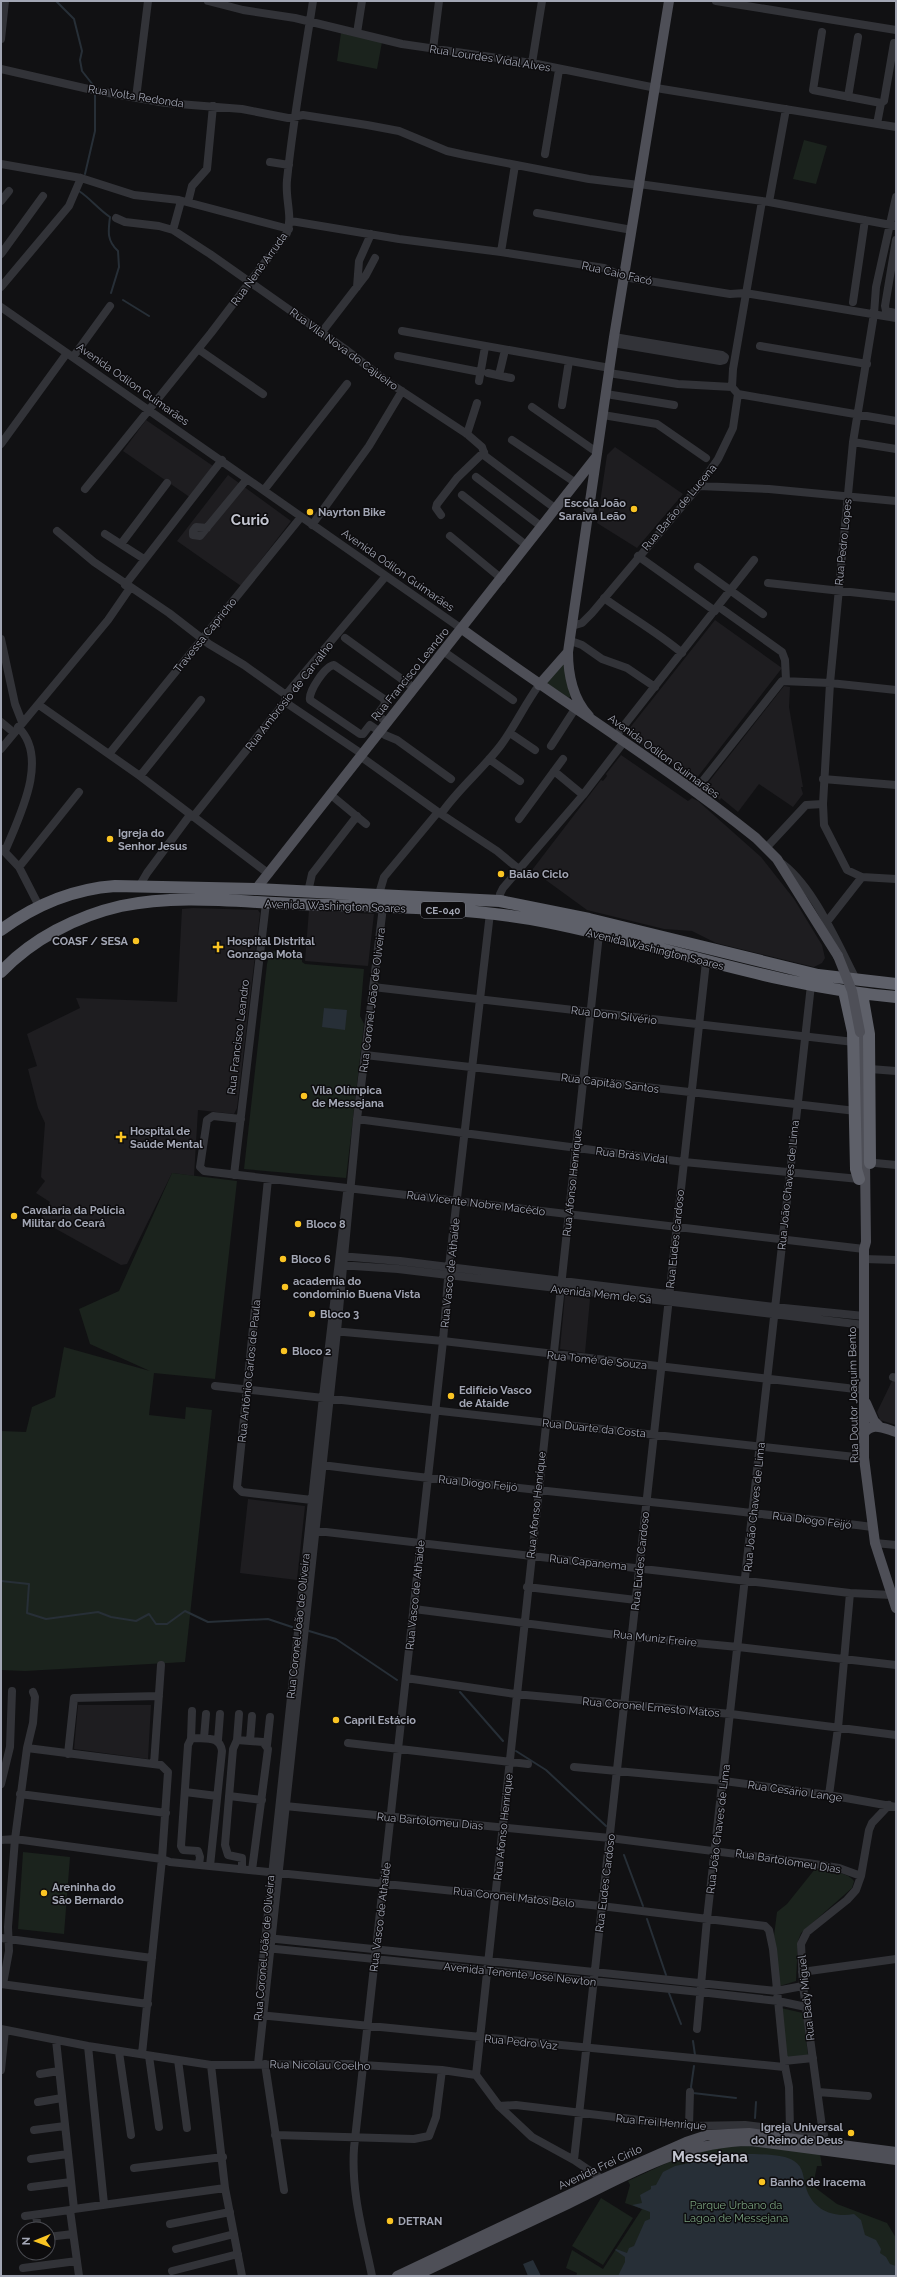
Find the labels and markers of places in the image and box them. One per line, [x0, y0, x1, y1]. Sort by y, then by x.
place label: Escola João Saraiva Leão [559, 497, 626, 523]
marker: Escola João Saraiva Leão [629, 504, 639, 514]
place label: Nayrton Bike [318, 506, 386, 519]
marker: Nayrton Bike [305, 507, 315, 517]
place label: Igreja do Senhor Jesus [118, 827, 188, 853]
marker: Igreja do Senhor Jesus [105, 834, 115, 844]
place label: Balão Ciclo [509, 868, 569, 881]
marker: Balão Ciclo [496, 869, 506, 879]
place label: COASF / SESA [52, 935, 129, 948]
place label: Hospital Distrital Gonzaga Mota [227, 935, 315, 961]
marker: COASF / SESA [131, 936, 141, 946]
marker: Hospital Distrital Gonzaga Mota [212, 941, 224, 953]
place label: Vila Olímpica de Messejana [312, 1084, 384, 1110]
marker: Vila Olímpica de Messejana [299, 1091, 309, 1101]
place label: Hospital de Saúde Mental [130, 1125, 203, 1151]
marker: Hospital de Saúde Mental [115, 1131, 127, 1143]
place label: Cavalaria da Polícia Militar do Ceará [22, 1204, 125, 1230]
marker: Cavalaria da Polícia Militar do Ceará [9, 1211, 19, 1221]
place label: Bloco 8 [306, 1218, 346, 1231]
marker: Bloco 8 [293, 1219, 303, 1229]
place label: Bloco 6 [291, 1253, 331, 1266]
marker: Bloco 6 [278, 1254, 288, 1264]
place label: academia do condominio Buena Vista [293, 1275, 420, 1301]
marker: academia do condominio Buena Vista [280, 1282, 290, 1292]
place label: Bloco 3 [320, 1308, 359, 1321]
marker: Bloco 3 [307, 1309, 317, 1319]
place label: Bloco 2 [292, 1345, 331, 1358]
marker: Bloco 2 [279, 1346, 289, 1356]
place label: Edifício Vasco de Ataide [459, 1384, 532, 1410]
marker: Edifício Vasco de Ataide [446, 1391, 456, 1401]
place label: Capril Estácio [344, 1714, 416, 1727]
marker: Capril Estácio [331, 1715, 341, 1725]
place label: Areninha do São Bernardo [52, 1881, 124, 1907]
marker: Areninha do São Bernardo [39, 1888, 49, 1898]
place label: Igreja Universal do Reino de Deus [751, 2121, 844, 2147]
marker: Igreja Universal do Reino de Deus [846, 2128, 856, 2138]
place label: Banho de Iracema [770, 2176, 866, 2189]
marker: Banho de Iracema [757, 2177, 767, 2187]
place label: DETRAN [398, 2215, 442, 2228]
marker: DETRAN [385, 2216, 395, 2226]

